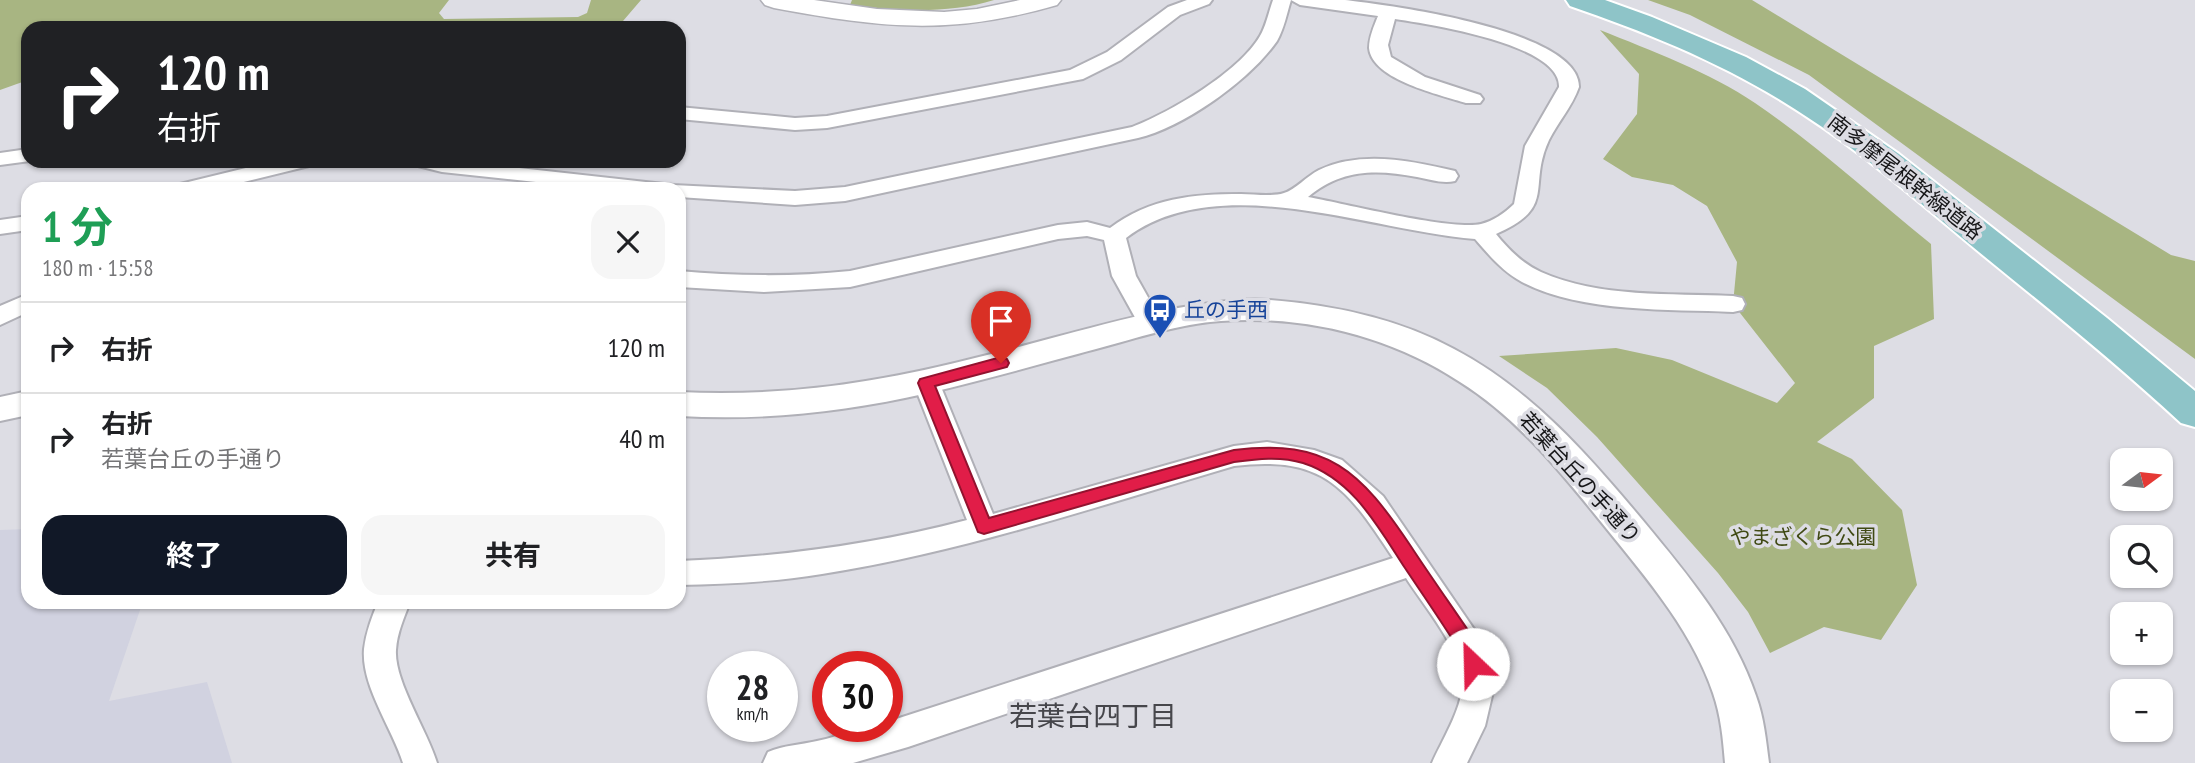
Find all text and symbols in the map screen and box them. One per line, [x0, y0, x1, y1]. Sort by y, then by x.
text: 120 m [157, 40, 270, 104]
icon: right [42, 49, 133, 140]
text: 右折 [157, 106, 221, 148]
street label: 南多摩尾根幹線道路 [1823, 108, 1988, 245]
text: 1 分 [42, 199, 113, 254]
button: close [591, 205, 665, 279]
text: 180 m · 15:58 [42, 253, 154, 282]
pin [971, 291, 1031, 363]
bus stop icon: 丘の手西 [1141, 291, 1179, 340]
place label: 丘の手西 [1184, 296, 1268, 323]
icon: arrive [982, 302, 1020, 340]
icon: right [42, 329, 80, 367]
text: 120 m [607, 331, 665, 364]
text: 右折 [101, 333, 153, 366]
street label: 若葉台丘の手通り [1514, 406, 1647, 549]
text: 右折 [101, 407, 153, 440]
icon: right [42, 420, 80, 458]
text: 40 m [619, 422, 665, 455]
text: 若葉台丘の手通り [101, 444, 285, 473]
north arrow [2110, 448, 2174, 511]
map controls [2110, 448, 2173, 742]
button: 終了 [42, 515, 347, 595]
button: 共有 [361, 515, 665, 595]
park label: やまざくら公園 [1730, 523, 1877, 550]
button: search [2110, 525, 2173, 588]
button: + [2110, 602, 2173, 665]
position arrow [1436, 627, 1510, 701]
speed limit sign: 30 [812, 651, 903, 742]
text: 28 [736, 664, 769, 710]
button: − [2110, 679, 2173, 742]
district label: 若葉台四丁目 [1009, 697, 1177, 734]
text: km/h [737, 702, 768, 725]

